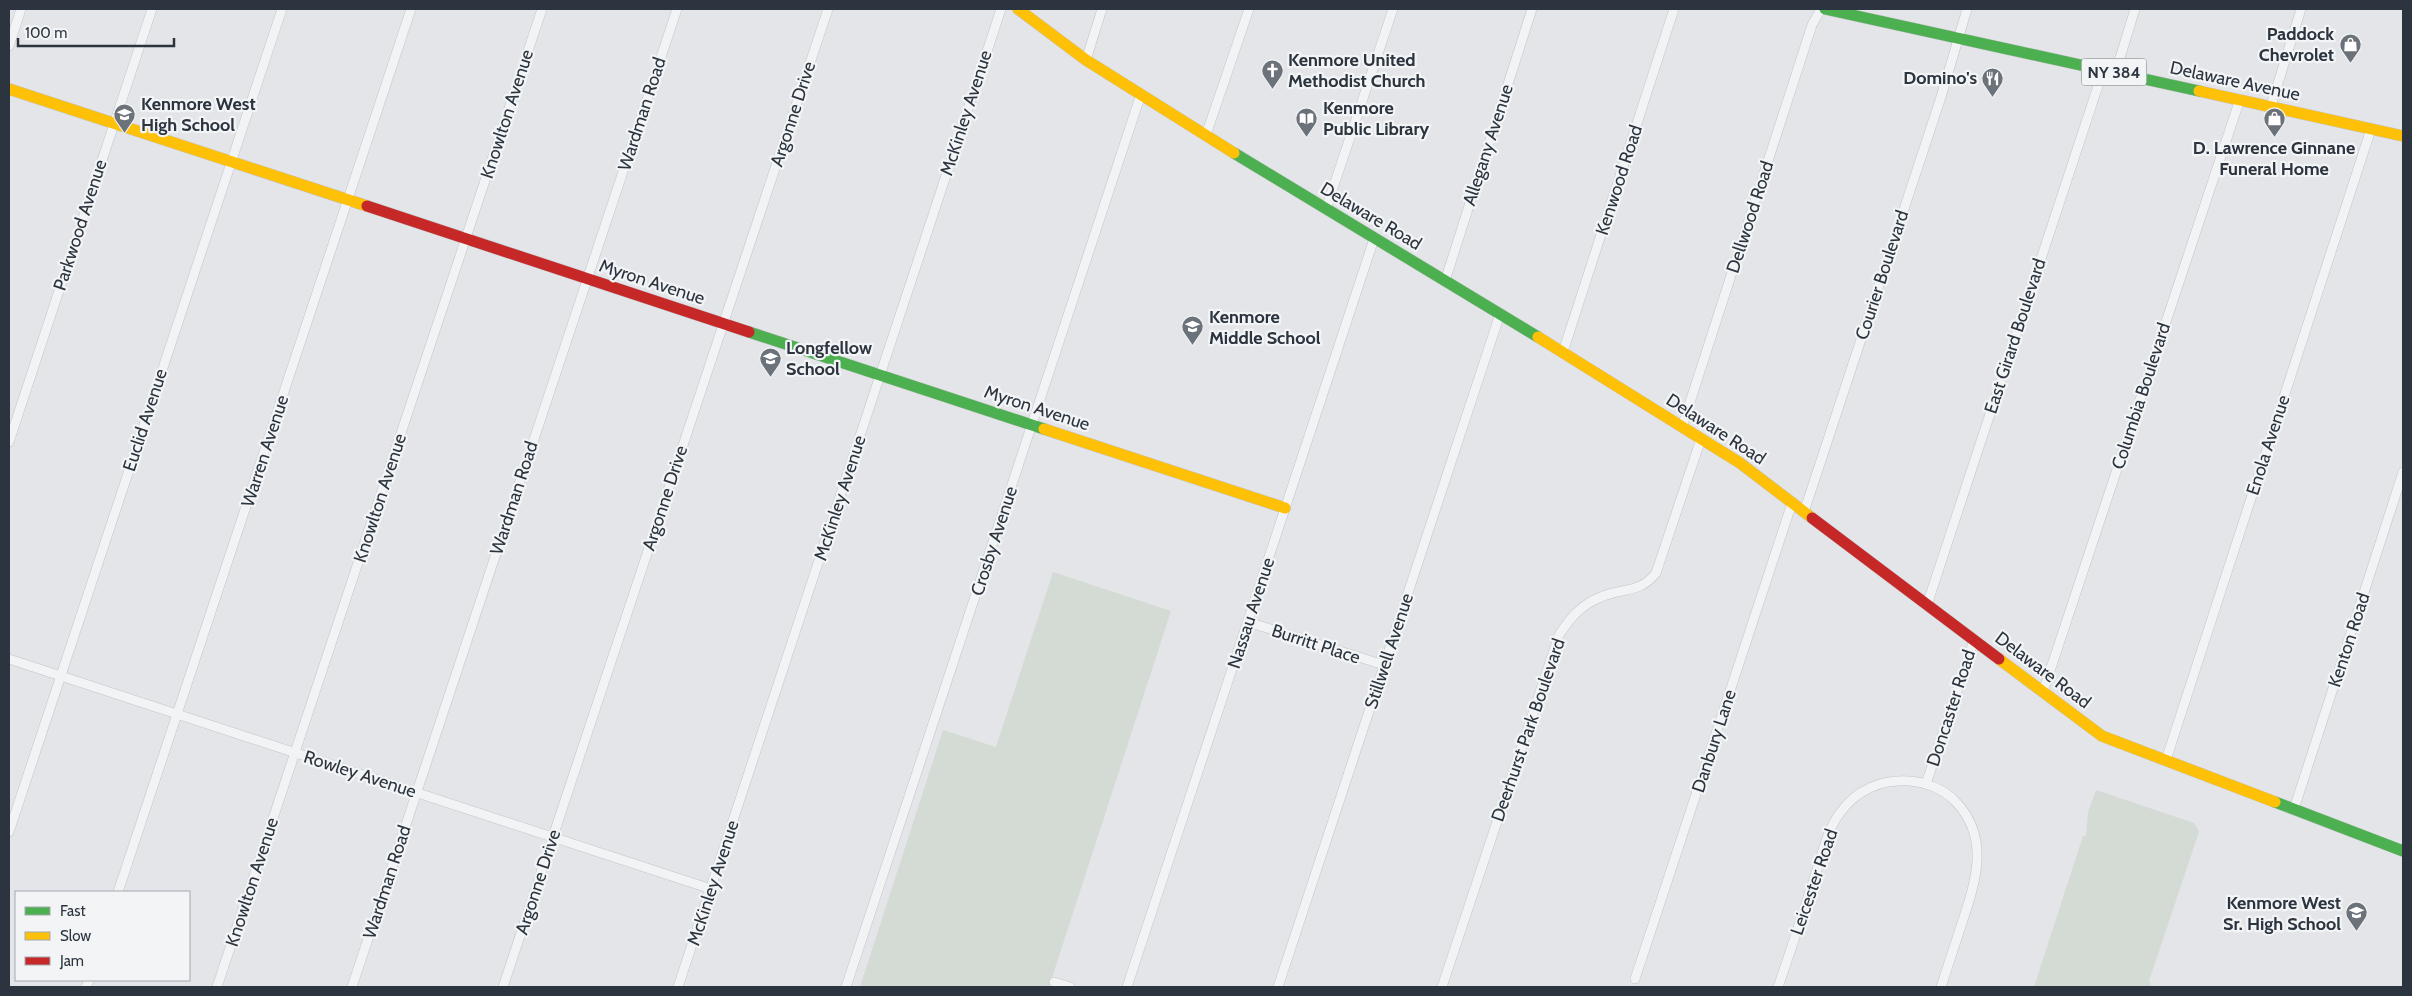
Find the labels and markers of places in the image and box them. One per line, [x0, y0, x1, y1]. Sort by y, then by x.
place label: Paddock Chevrolet [2259, 23, 2334, 66]
shop icon: Paddock Chevrolet [2338, 32, 2362, 63]
place label: Kenmore United Methodist Church [1288, 49, 1426, 92]
church icon: Kenmore United Methodist Church [1260, 58, 1284, 89]
restaurant icon: Domino's [1981, 66, 2005, 97]
place label: Domino's [1903, 67, 1977, 89]
place label: Kenmore West High School [141, 93, 256, 136]
place label: Kenmore Public Library [1323, 97, 1429, 140]
school or university icon: Kenmore West High School [113, 102, 137, 133]
library icon: Kenmore Public Library [1295, 106, 1319, 137]
shop icon: D. Lawrence Ginnane Funeral Home [2262, 106, 2286, 137]
place label: D. Lawrence Ginnane Funeral Home [2193, 137, 2355, 180]
place label: Kenmore Middle School [1209, 306, 1321, 349]
school or university icon: Kenmore Middle School [1181, 315, 1205, 346]
place label: Longfellow School [786, 337, 872, 380]
school or university icon: Longfellow School [758, 346, 782, 377]
place label: Kenmore West Sr. High School [2223, 892, 2341, 935]
school or university icon: Kenmore West Sr. High School [2345, 901, 2369, 932]

